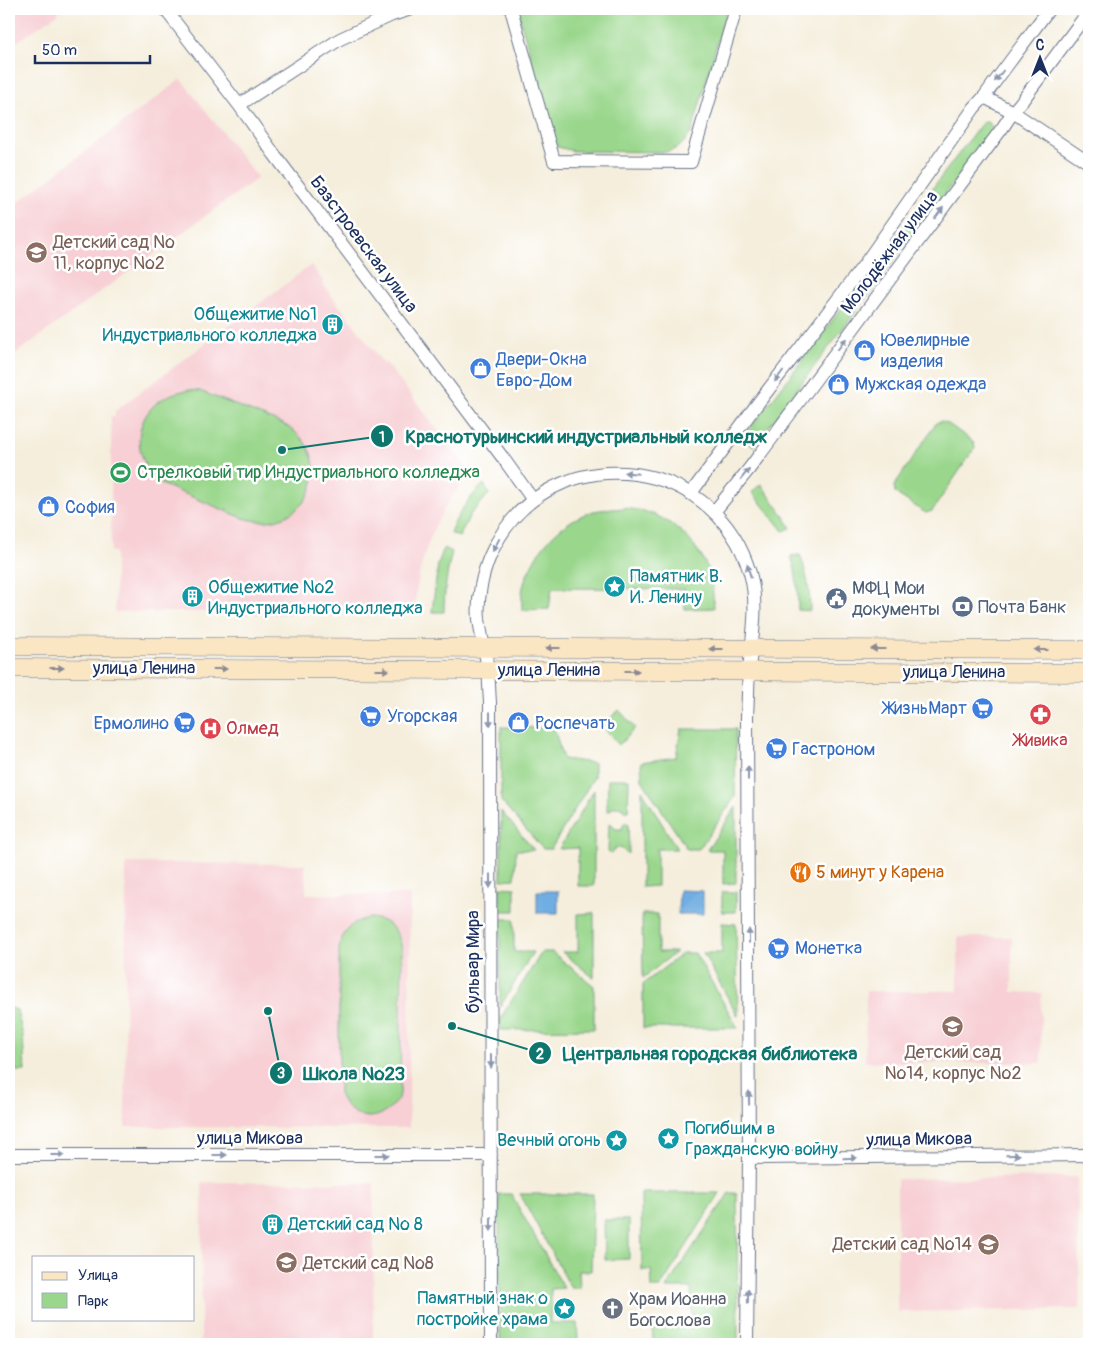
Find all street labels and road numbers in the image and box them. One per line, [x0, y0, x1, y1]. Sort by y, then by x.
street label: Базстроевская улица [305, 171, 423, 317]
street label: Молодёжная улица [836, 186, 943, 318]
street label: улица Ленина [92, 657, 195, 680]
street label: улица Ленина [497, 659, 600, 682]
street label: улица Ленина [902, 661, 1005, 684]
street label: бульвар Мира [462, 910, 485, 1014]
street label: улица Микова [196, 1127, 303, 1150]
street label: улица Микова [865, 1127, 972, 1152]

